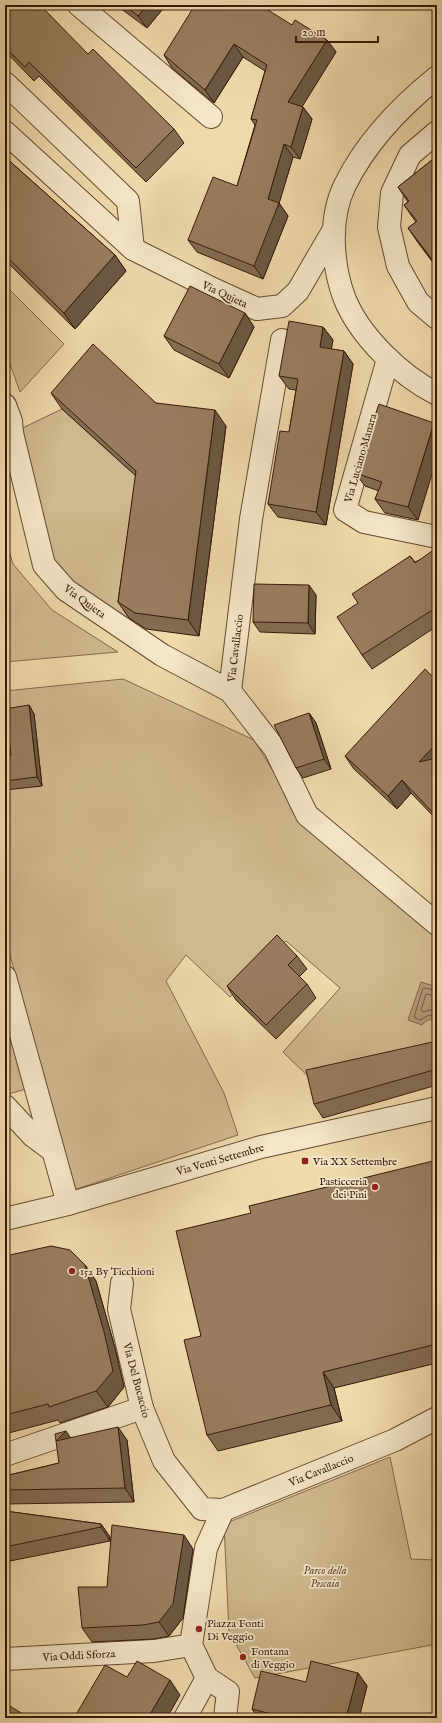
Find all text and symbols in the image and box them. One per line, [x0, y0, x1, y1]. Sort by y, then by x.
scale bar [296, 18, 378, 44]
text: 20 m [302, 25, 325, 40]
street label: Via Quieta [199, 278, 250, 312]
street label: Via Luciano Manara [341, 412, 380, 505]
street label: Via Quieta [60, 581, 108, 622]
street label: Via Cavallaccio [225, 613, 247, 684]
street label: Via Venti Settembre [174, 1141, 266, 1179]
place label: Via XX Settembre [312, 1155, 397, 1169]
marker: Via XX Settembre [300, 1156, 310, 1166]
place label: Pasticceria dei Pini [319, 1175, 367, 1202]
marker: Pasticceria dei Pini [370, 1182, 380, 1192]
place label: 152 By Ticchioni [80, 1265, 155, 1279]
marker: 152 By Ticchioni [67, 1266, 77, 1276]
street label: Via Del Bucaccio [119, 1340, 153, 1419]
street label: Via Cavallaccio [286, 1452, 356, 1491]
park label: Parco della Pescaia [303, 1564, 347, 1591]
place label: Piazza Fonti Di Veggio [207, 1617, 264, 1644]
marker: Piazza Fonti Di Veggio [194, 1624, 204, 1634]
place label: Fontana di Veggio [251, 1645, 295, 1672]
street label: Via Oddi Sforza [41, 1647, 116, 1665]
marker: Fontana di Veggio [238, 1652, 248, 1662]

